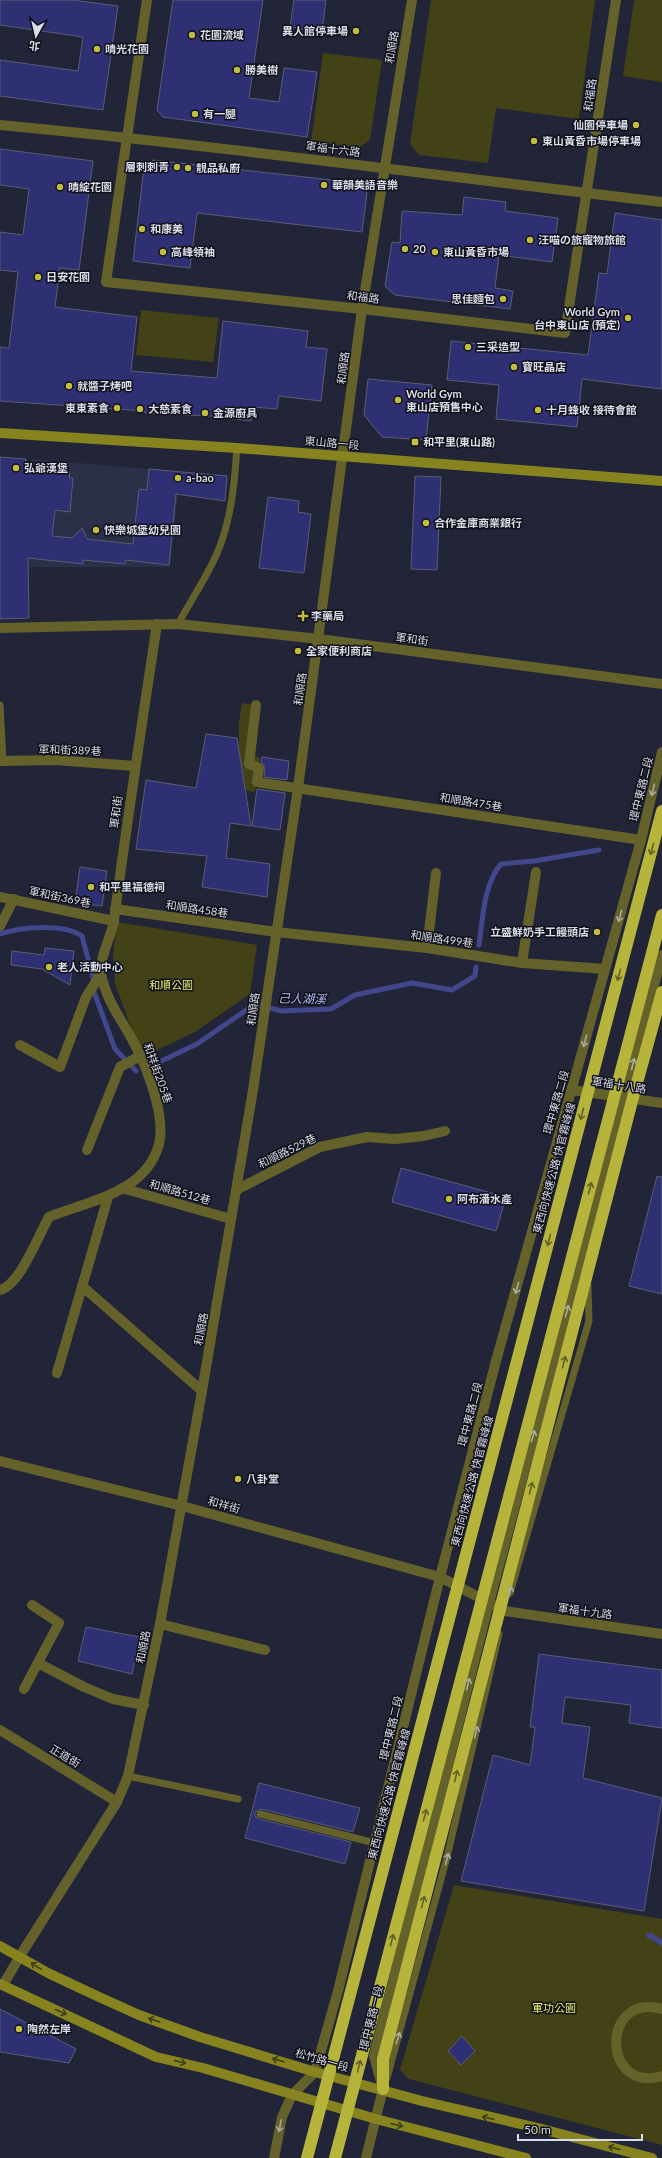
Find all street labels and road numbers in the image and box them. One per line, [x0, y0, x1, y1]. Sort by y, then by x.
street label: 和順路 [383, 30, 401, 64]
street label: 和福路 [581, 78, 598, 112]
street label: 軍福十六路 [305, 139, 361, 158]
street label: 和福路 [346, 288, 380, 305]
street label: 和順路 [334, 351, 351, 385]
street label: 東山路一段 [304, 434, 360, 451]
street label: 軍和街 [395, 630, 429, 647]
street label: 和順路 [291, 672, 308, 706]
street label: 軍和街389巷 [38, 742, 102, 757]
street label: 環中東路二段 [626, 755, 655, 822]
street label: 和順路475巷 [439, 790, 503, 813]
street label: 軍和街 [107, 795, 124, 829]
street label: 軍和街369巷 [28, 884, 92, 909]
street label: 和順路458巷 [165, 898, 229, 919]
street label: 和順路499巷 [410, 928, 474, 949]
street label: 和順路 [244, 992, 261, 1026]
street label: 和祥街205巷 [142, 1041, 175, 1105]
street label: 環中東路二段 [540, 1068, 571, 1135]
street label: 軍福十八路 [591, 1074, 647, 1095]
street label: 東西向快速公路 快官霧峰線 [530, 1101, 577, 1235]
street label: 和順路529巷 [256, 1131, 318, 1170]
street label: 和順路512巷 [148, 1177, 212, 1206]
street label: 和順路 [191, 1312, 210, 1346]
street label: 環中東路二段 [455, 1380, 484, 1447]
street label: 東西向快速公路 快官霧峰線 [448, 1414, 495, 1548]
street label: 和祥街 [206, 1494, 242, 1515]
street label: 軍福十九路 [557, 1600, 613, 1621]
street label: 和順路 [133, 1629, 152, 1664]
street label: 環中東路二段 [376, 1694, 405, 1761]
street label: 東西向快速公路 快官霧峰線 [365, 1727, 412, 1861]
street label: 正道街 [48, 1742, 83, 1770]
street label: 環中東路一段 [356, 1984, 385, 2051]
street label: 松竹路一段 [294, 2046, 350, 2073]

